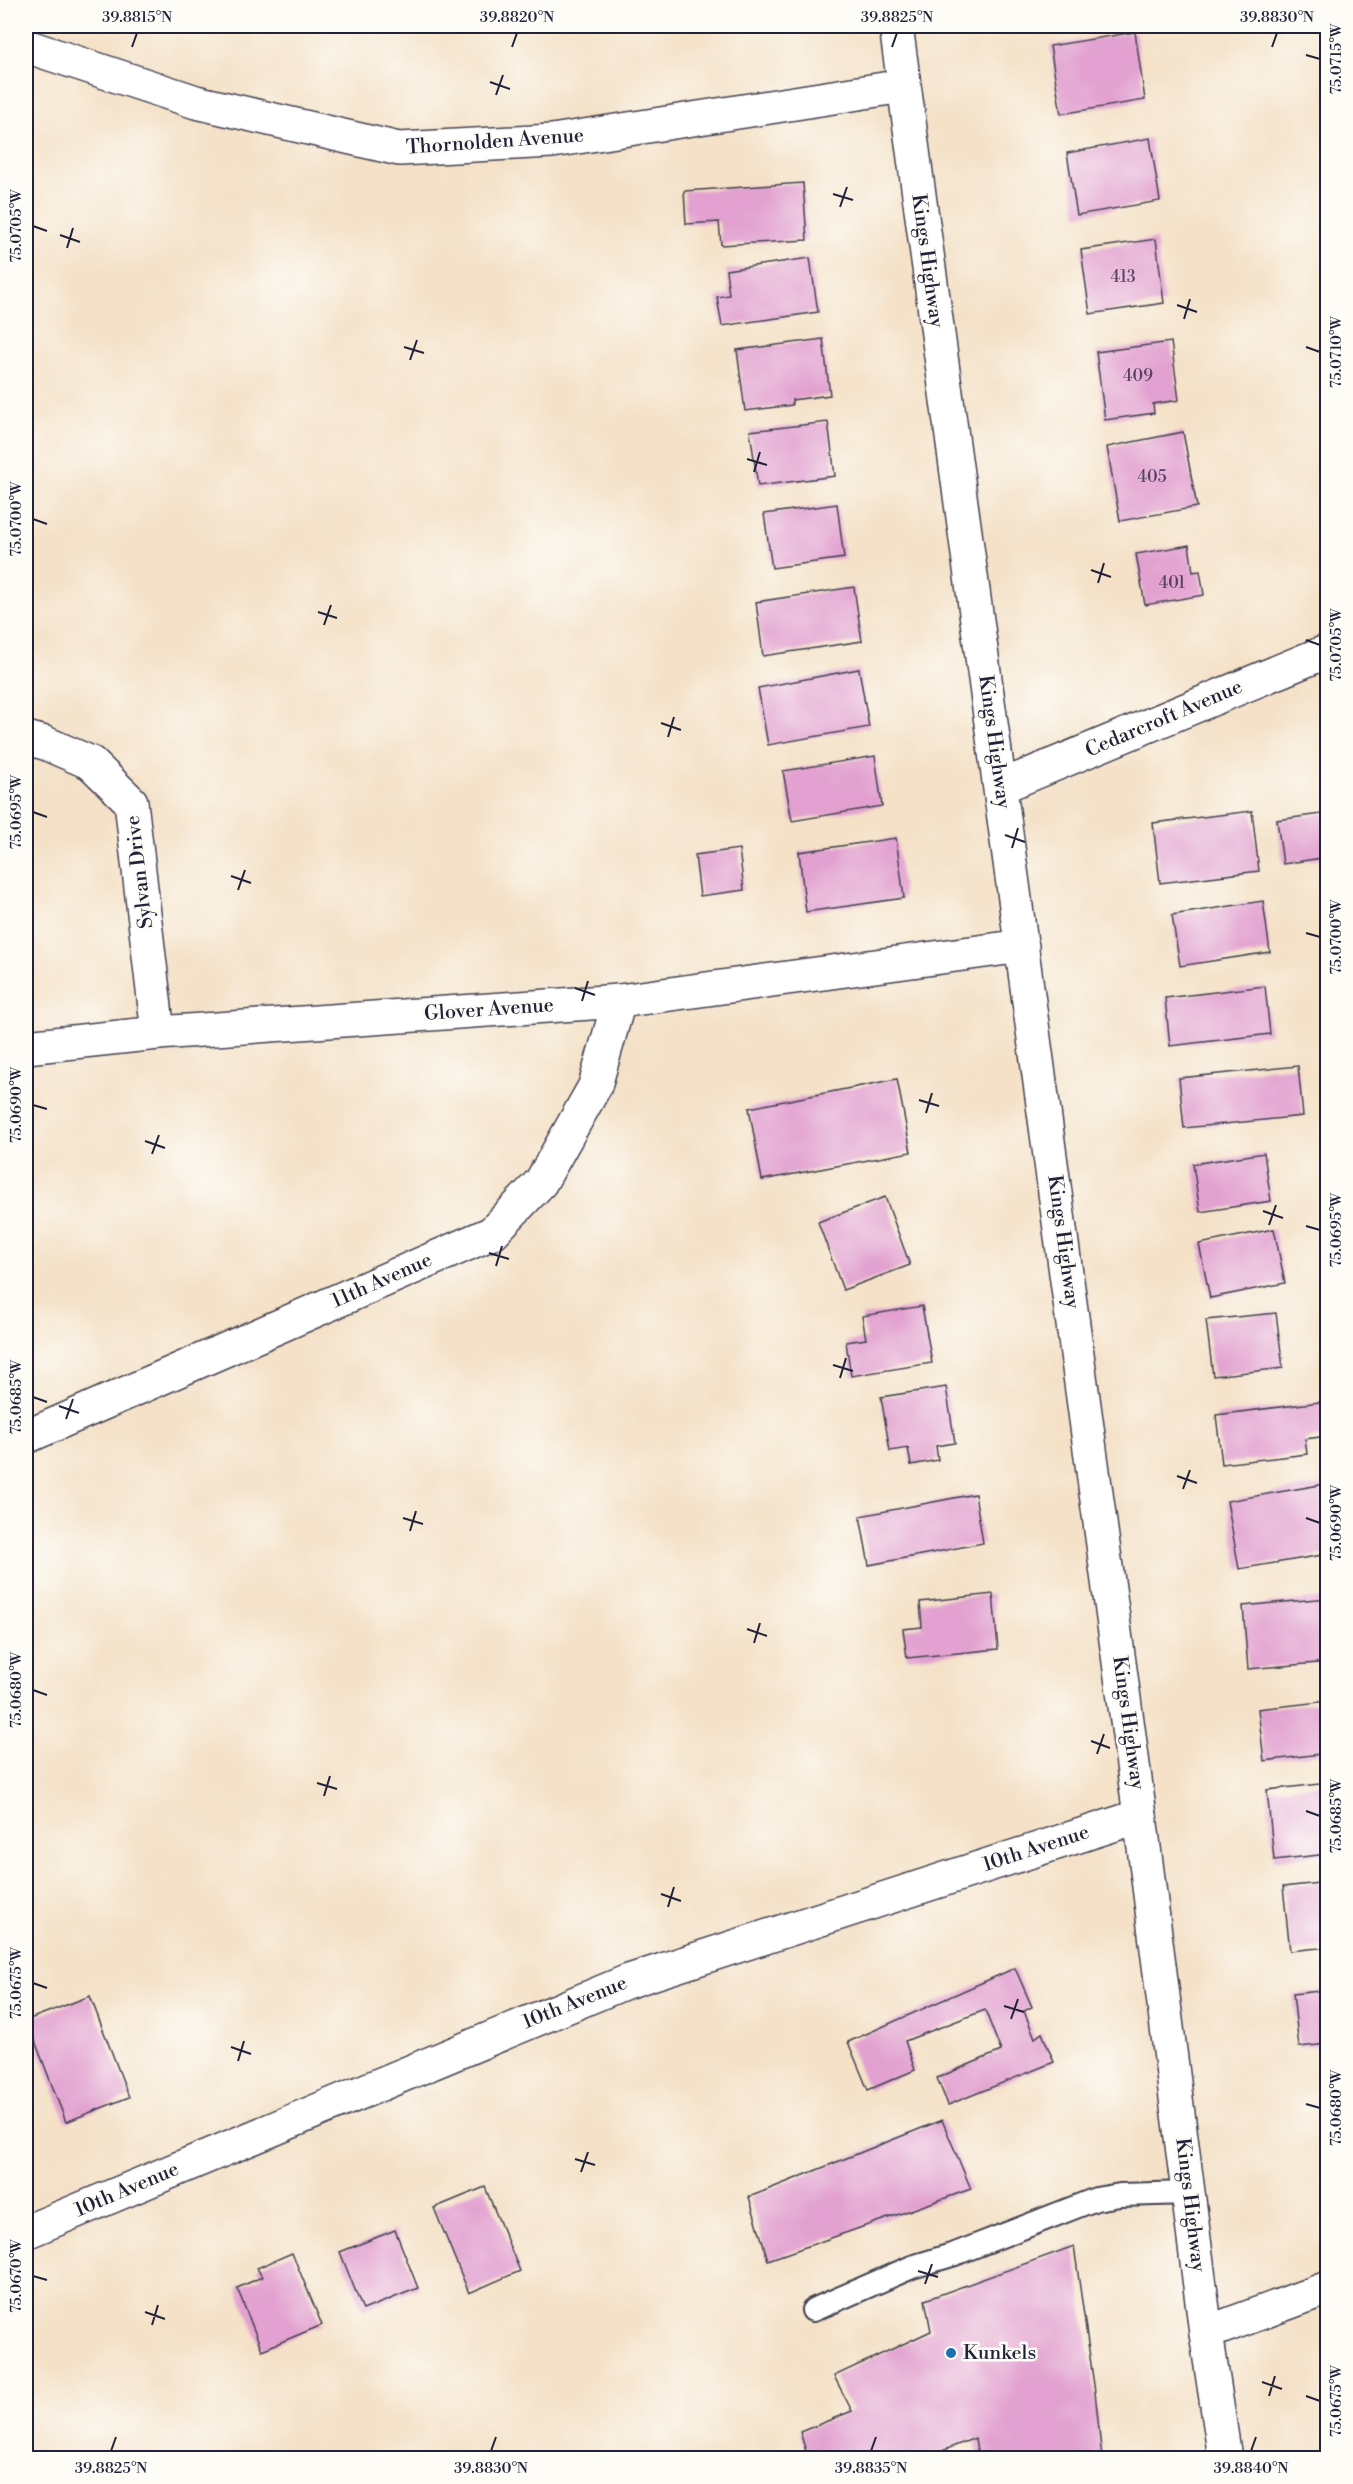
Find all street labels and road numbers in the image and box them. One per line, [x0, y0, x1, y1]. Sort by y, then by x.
street label: Thornolden Avenue [405, 123, 585, 161]
street label: Kings Highway [905, 193, 949, 330]
street label: Kings Highway [972, 674, 1016, 811]
street label: Cedarcroft Avenue [1082, 675, 1246, 763]
street label: Sylvan Drive [121, 814, 159, 930]
street label: Glover Avenue [423, 993, 555, 1027]
street label: Kings Highway [1041, 1174, 1085, 1311]
street label: 11th Avenue [328, 1248, 436, 1314]
street label: Kings Highway [1106, 1655, 1150, 1792]
street label: 10th Avenue [980, 1820, 1092, 1878]
street label: 10th Avenue [519, 1971, 631, 2035]
street label: Kings Highway [1169, 2137, 1211, 2274]
street label: 10th Avenue [71, 2157, 183, 2223]

